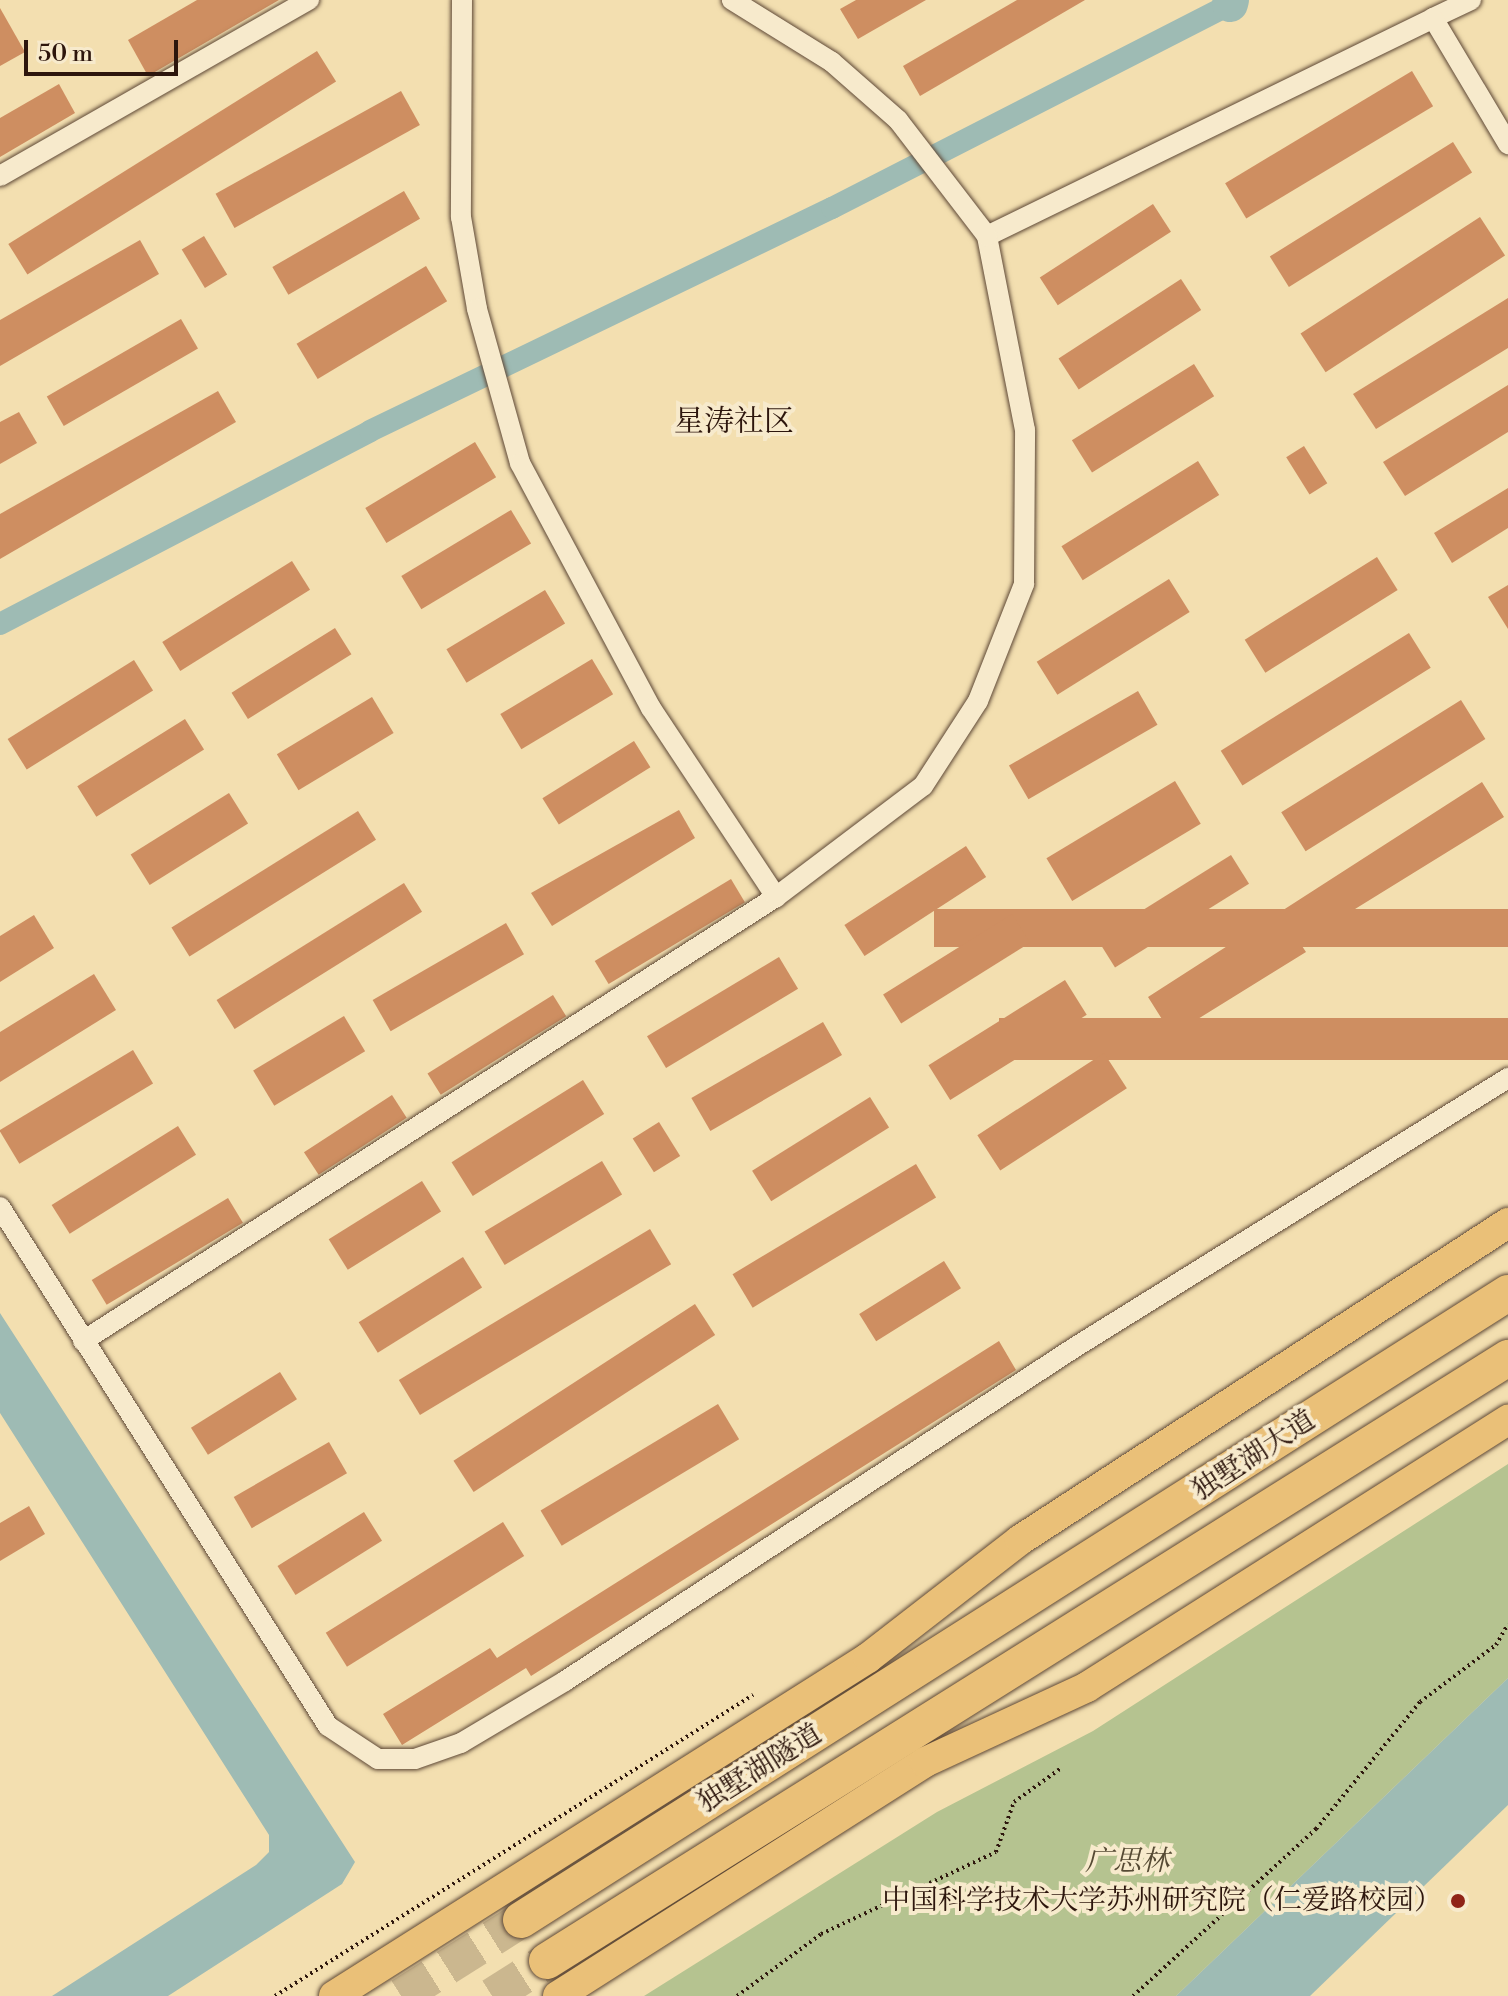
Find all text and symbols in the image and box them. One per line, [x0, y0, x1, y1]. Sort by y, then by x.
scale bar [28, 24, 182, 74]
text: 50 m [38, 39, 93, 69]
district label: 星涛社区 [674, 404, 794, 440]
street label: 独墅湖大道 [1186, 1404, 1322, 1508]
street label: 独墅湖隧道 [692, 1718, 828, 1820]
park label: 广思林 [1085, 1845, 1169, 1879]
place label: 中国科学技术大学苏州研究院（仁爱路校园） [882, 1884, 1442, 1918]
marker: 中国科学技术大学苏州研究院（仁爱路校园） [1449, 1892, 1467, 1910]

